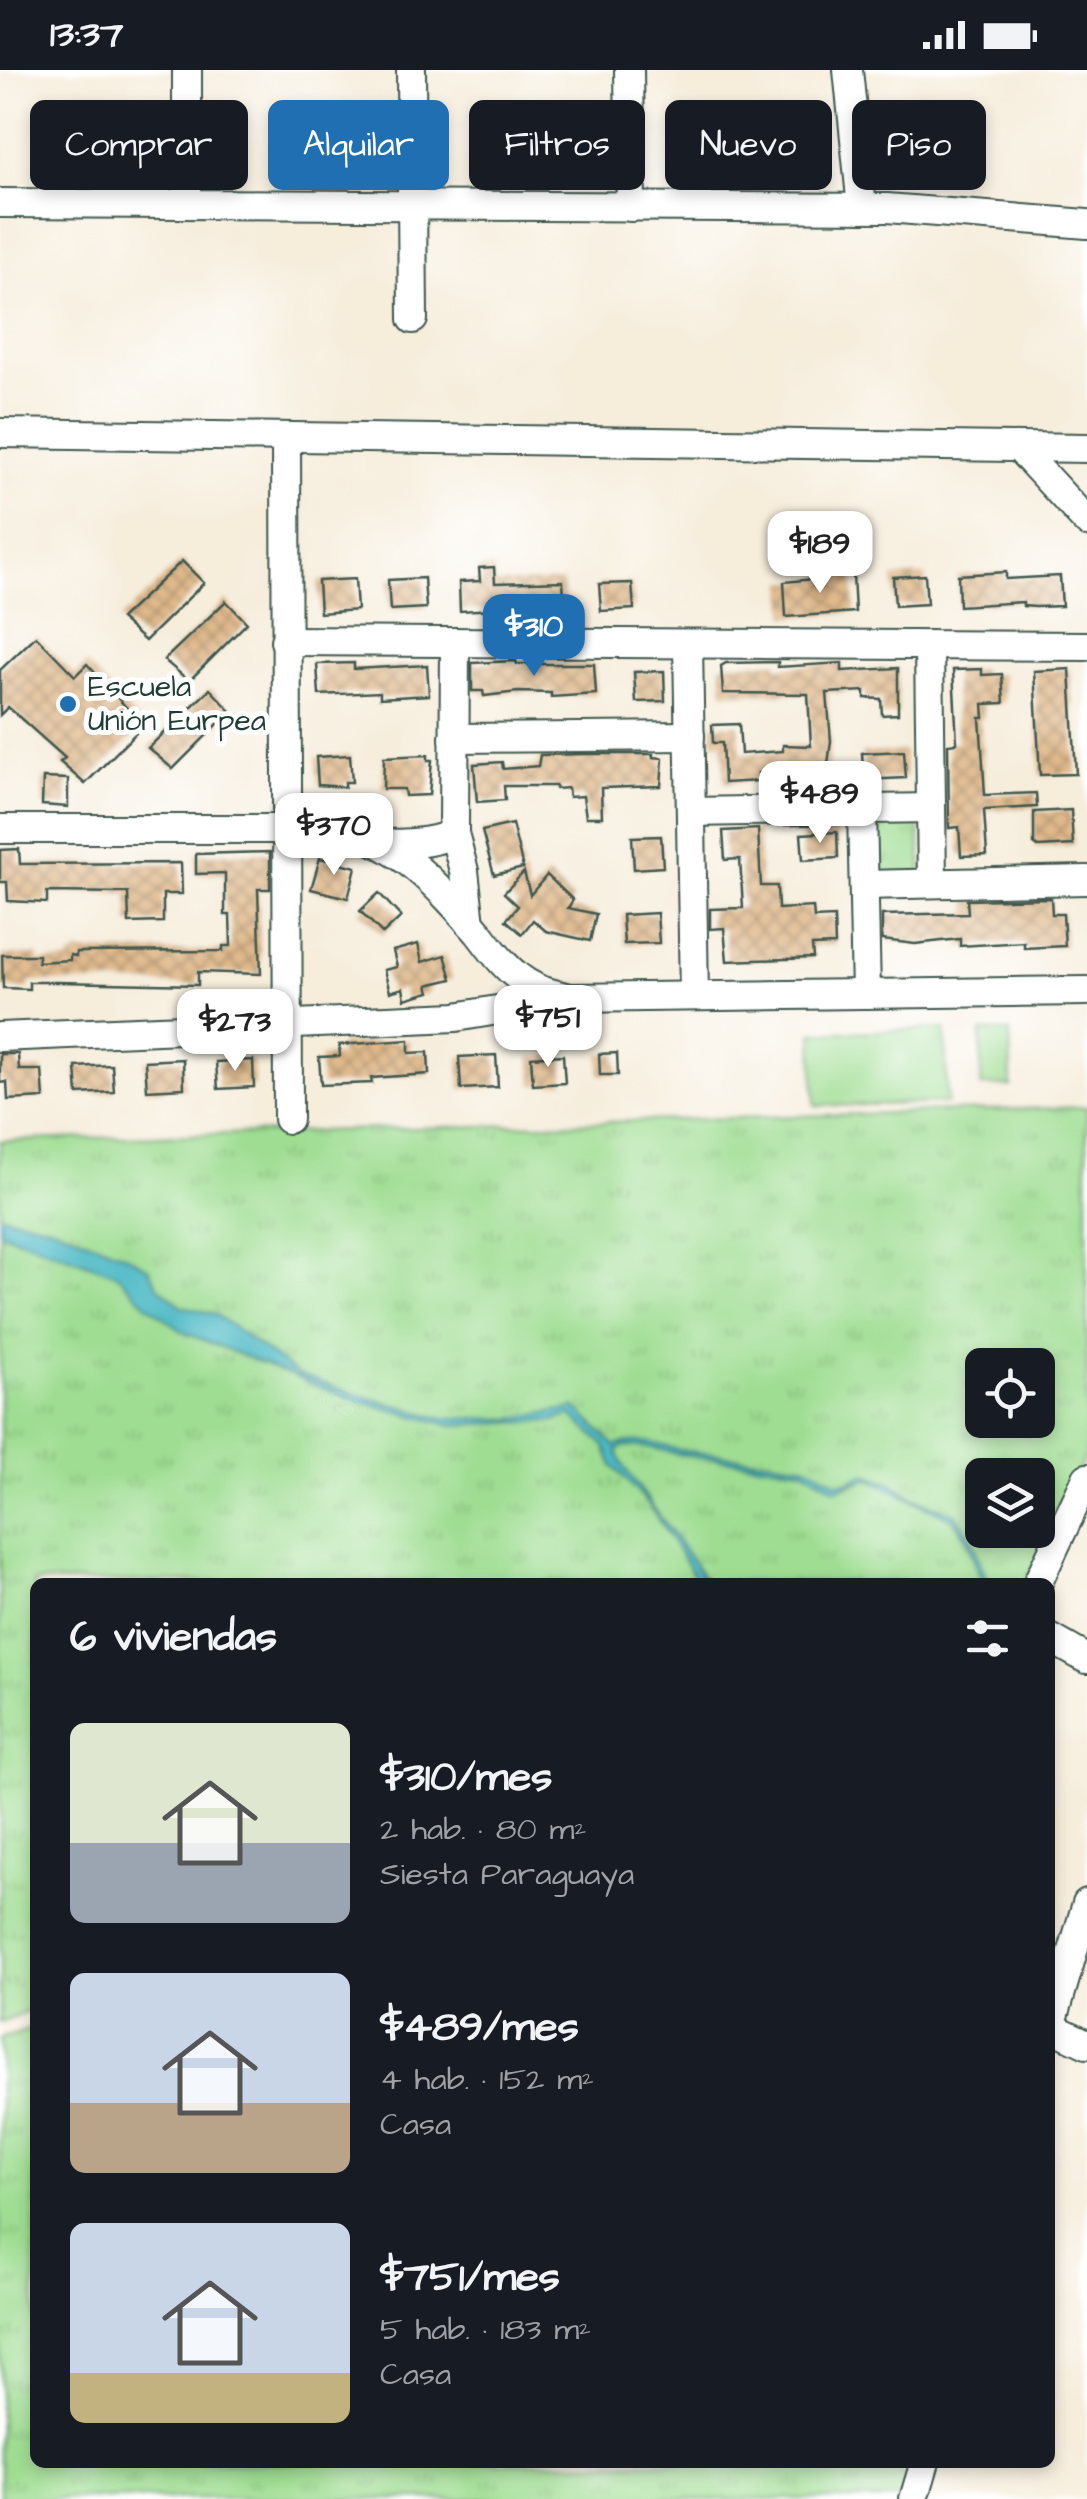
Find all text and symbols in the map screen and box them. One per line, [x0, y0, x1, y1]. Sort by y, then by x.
text: 13:37 [50, 9, 123, 61]
chip: Comprar [30, 100, 248, 190]
chip: Alquilar [268, 100, 449, 190]
chip: Filtros [469, 100, 645, 190]
chip: Nuevo [665, 100, 832, 190]
chip: Piso [852, 100, 986, 190]
pin: $189 [761, 511, 879, 596]
text: $189 [790, 521, 850, 566]
pin: $310 [475, 594, 593, 679]
text: $310 [505, 604, 563, 649]
place label: Escuela Unión Eurpea [88, 666, 266, 742]
marker: Escuela Unión Eurpea [57, 693, 79, 715]
pin: $489 [761, 761, 879, 846]
text: $489 [781, 771, 859, 816]
pin: $370 [275, 793, 393, 878]
text: $370 [297, 803, 371, 848]
pin: $751 [489, 985, 607, 1070]
pin: $273 [176, 989, 294, 1074]
text: $751 [516, 995, 580, 1040]
text: $273 [199, 999, 271, 1044]
map controls [965, 1348, 1055, 1548]
button: locate [965, 1348, 1055, 1438]
button: layers [965, 1458, 1055, 1548]
text: 6 viviendas [70, 1609, 277, 1667]
icon: filters [960, 1611, 1015, 1666]
text: $310/mes [380, 1749, 552, 1807]
icon: home [150, 1763, 270, 1883]
text: 2 hab. · 80 m² [380, 1807, 587, 1852]
text: Siesta Paraguaya [380, 1852, 634, 1897]
text: $489/mes [380, 1999, 579, 2057]
icon: home [150, 2013, 270, 2133]
text: 4 hab. · 152 m² [380, 2057, 594, 2102]
text: Casa [380, 2102, 451, 2147]
text: $751/mes [380, 2249, 560, 2307]
icon: home [150, 2263, 270, 2383]
text: 5 hab. · 183 m² [380, 2307, 591, 2352]
text: Casa [380, 2352, 451, 2397]

